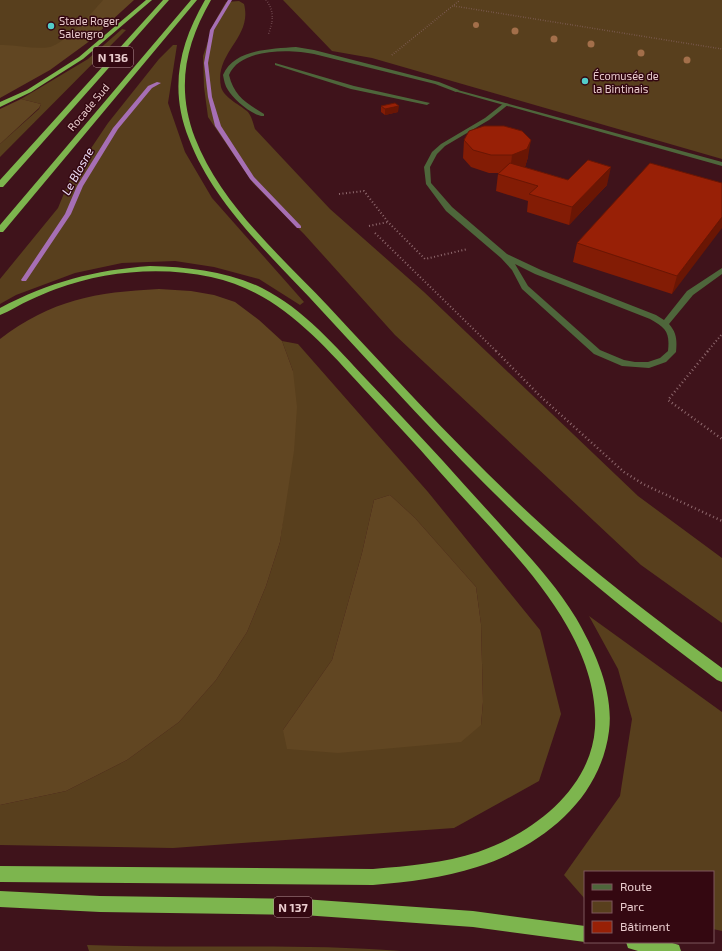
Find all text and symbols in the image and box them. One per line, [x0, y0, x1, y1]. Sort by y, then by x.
place label: Stade Roger Salengro [59, 14, 120, 40]
marker: Stade Roger Salengro [46, 21, 56, 31]
road number: N 136 [93, 47, 133, 67]
place label: Écomusée de la Bintinais [593, 69, 659, 95]
marker: Écomusée de la Bintinais [580, 76, 590, 86]
street label: Rocade Sud [64, 81, 112, 133]
water label: Le Blosne [58, 144, 96, 197]
legend [584, 871, 714, 943]
text: Route [620, 879, 652, 893]
road number: N 137 [274, 897, 312, 917]
text: Parc [620, 899, 644, 913]
text: Bâtiment [620, 919, 671, 933]

